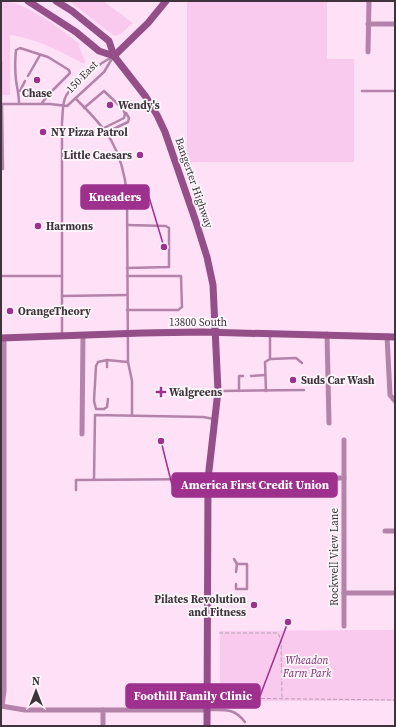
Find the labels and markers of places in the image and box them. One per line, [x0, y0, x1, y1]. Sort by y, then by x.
marker: Chase [32, 75, 42, 85]
place label: Chase [22, 86, 52, 101]
place label: Wendy's [118, 98, 160, 113]
marker: Wendy's [105, 100, 115, 110]
place label: NY Pizza Patrol [51, 125, 128, 140]
marker: NY Pizza Patrol [38, 127, 48, 137]
place label: Little Caesars [64, 148, 132, 163]
marker: Little Caesars [135, 150, 145, 160]
callout: Kneaders [81, 185, 149, 209]
place label: Harmons [46, 219, 93, 234]
marker: Harmons [33, 221, 43, 231]
place label: OrangeTheory [18, 304, 91, 319]
marker: OrangeTheory [5, 306, 15, 316]
place label: Suds Car Wash [301, 373, 375, 388]
marker: Suds Car Wash [288, 375, 298, 385]
place label: Walgreens [169, 385, 222, 400]
marker: Walgreens [156, 387, 166, 397]
callout: America First Credit Union [172, 473, 337, 497]
place label: Pilates Revolution and Fitness [154, 592, 246, 620]
marker: Pilates Revolution and Fitness [249, 600, 259, 610]
callout: Foothill Family Clinic [126, 684, 260, 708]

